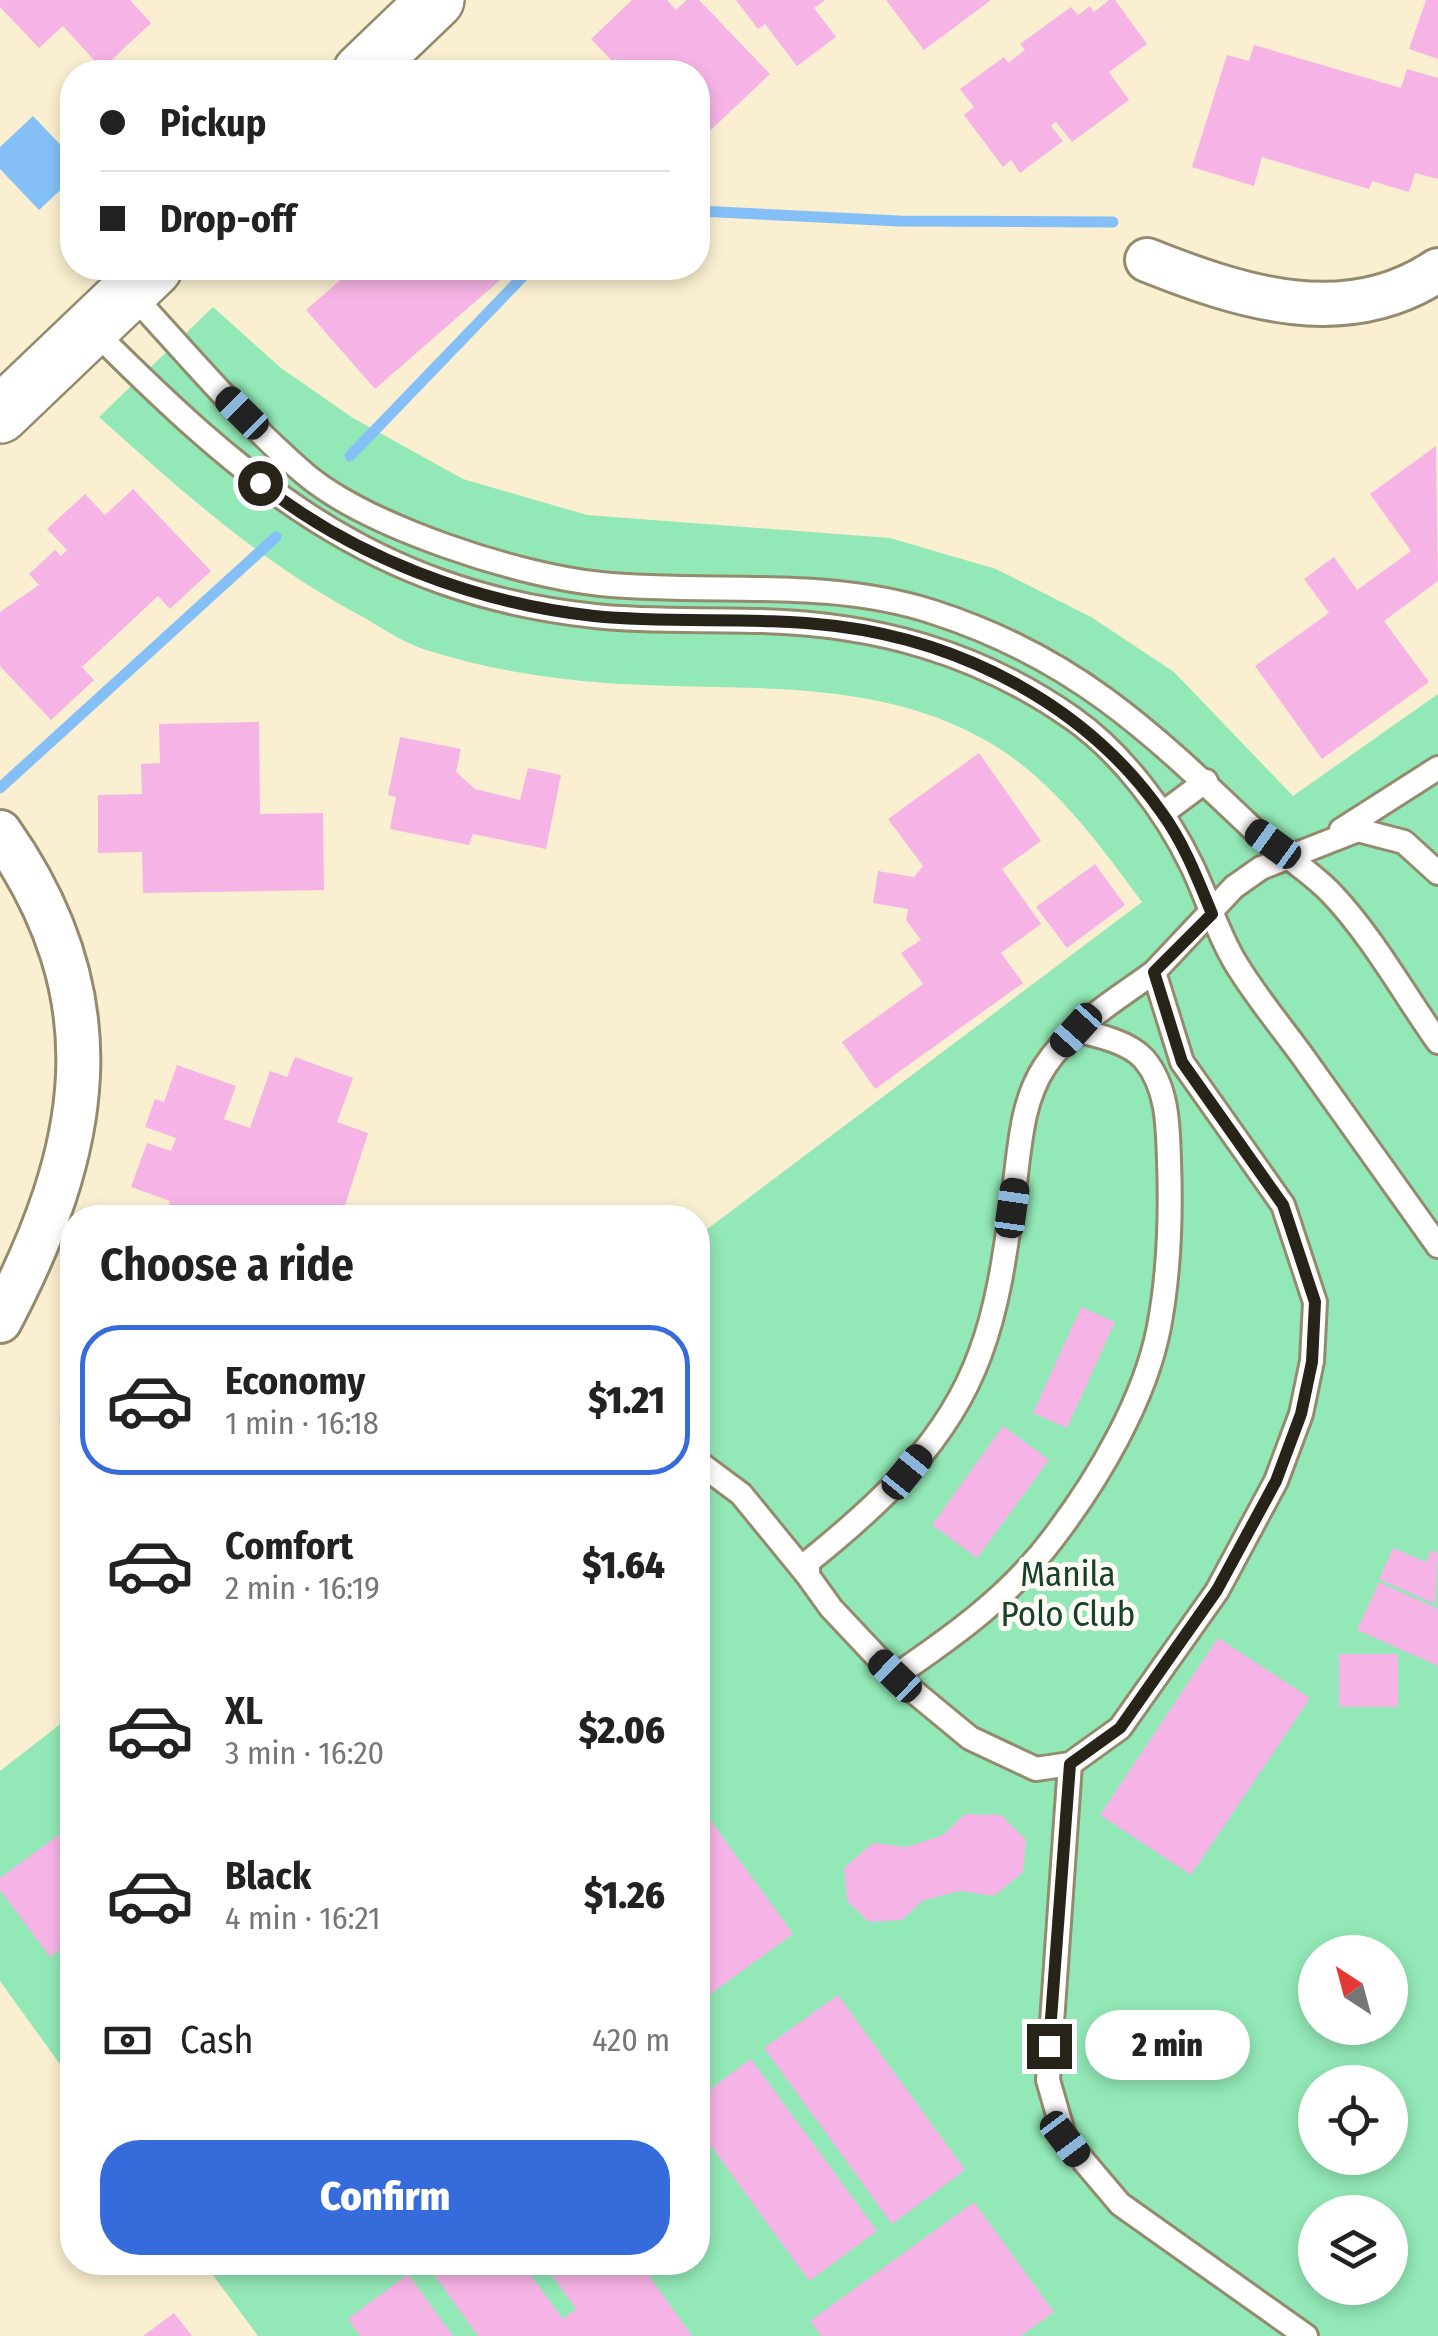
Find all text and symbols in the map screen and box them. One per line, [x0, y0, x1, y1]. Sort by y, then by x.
text: Pickup [160, 100, 266, 146]
text: Drop-off [160, 196, 296, 242]
car [210, 381, 274, 445]
route start [238, 461, 283, 506]
car [1240, 814, 1306, 874]
car [1045, 998, 1107, 1062]
car [993, 1176, 1031, 1240]
text: Choose a ride [100, 1238, 354, 1292]
icon: car [105, 1355, 195, 1445]
text: Economy [225, 1358, 365, 1404]
text: $1.21 [588, 1377, 665, 1423]
text: 1 min · 16:18 [225, 1404, 379, 1442]
car [876, 1439, 938, 1505]
icon: car [105, 1520, 195, 1610]
text: Comfort [225, 1523, 353, 1569]
text: $1.64 [582, 1542, 665, 1588]
park label: Manila Polo Club [1001, 1553, 1135, 1635]
text: 2 min · 16:19 [225, 1569, 380, 1607]
car [863, 1644, 927, 1708]
icon: car [105, 1685, 195, 1775]
text: XL [225, 1688, 263, 1734]
text: $2.06 [579, 1707, 665, 1753]
text: 3 min · 16:20 [225, 1734, 384, 1772]
icon: car [105, 1850, 195, 1940]
text: Black [225, 1853, 311, 1899]
text: $1.26 [584, 1872, 665, 1918]
text: 4 min · 16:21 [225, 1899, 380, 1937]
north arrow [1298, 1935, 1408, 2045]
map controls [1298, 1935, 1408, 2305]
callout: 2 min [1084, 2011, 1249, 2081]
icon: cash [100, 2013, 155, 2068]
text: Cash [180, 2017, 254, 2063]
text: 420 m [592, 2021, 670, 2059]
route end [1027, 2024, 1072, 2069]
text: 2 min [1132, 2026, 1203, 2064]
button: locate [1298, 2065, 1408, 2175]
car [1035, 2106, 1095, 2172]
button: Confirm [100, 2140, 670, 2255]
button: layers [1298, 2195, 1408, 2305]

